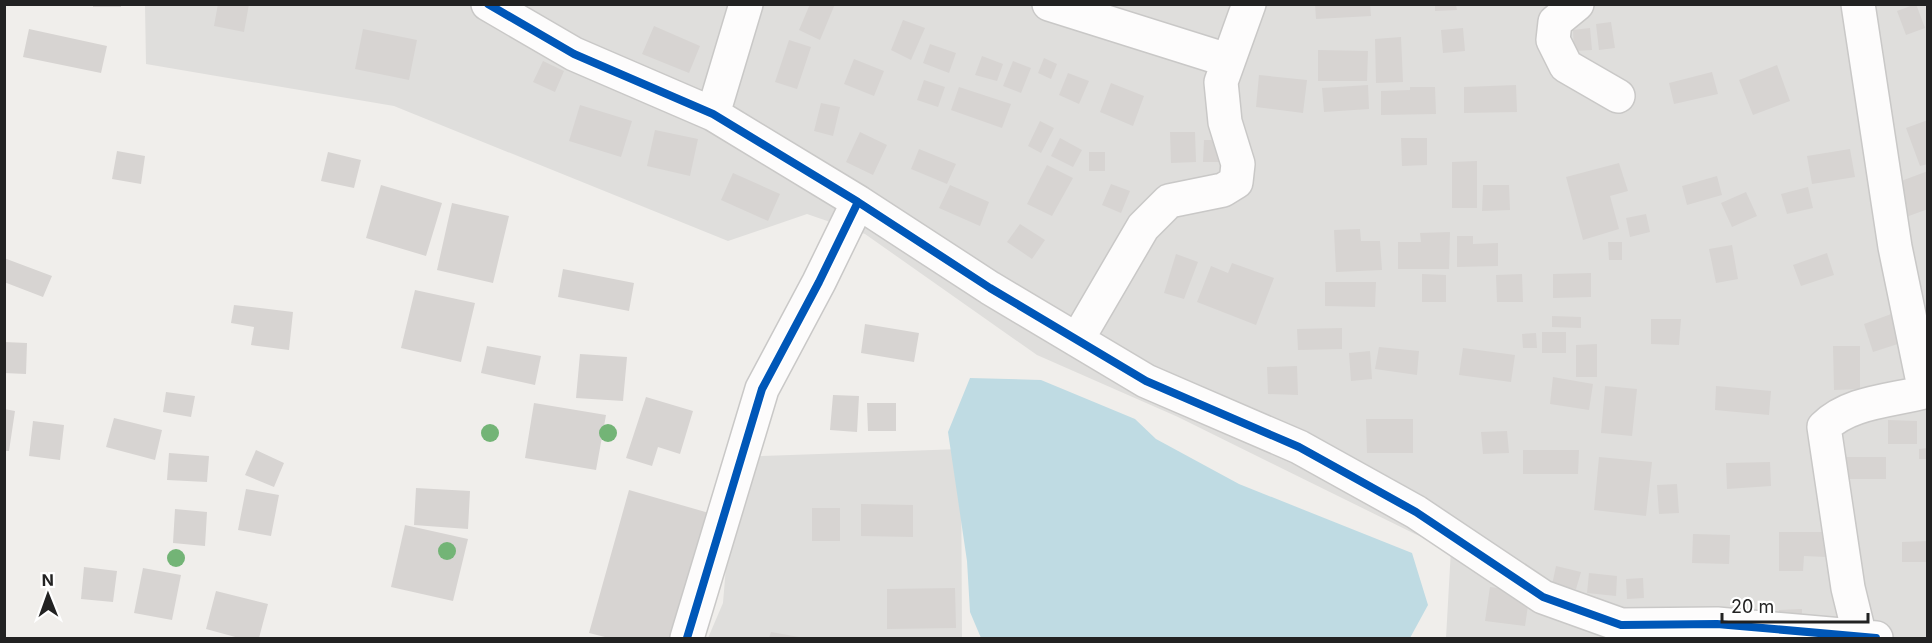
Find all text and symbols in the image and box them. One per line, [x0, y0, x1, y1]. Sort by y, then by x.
north arrow [18, 565, 78, 625]
text: N [41, 570, 54, 590]
scale bar [1722, 586, 1868, 624]
text: 20 m [1731, 596, 1774, 617]

